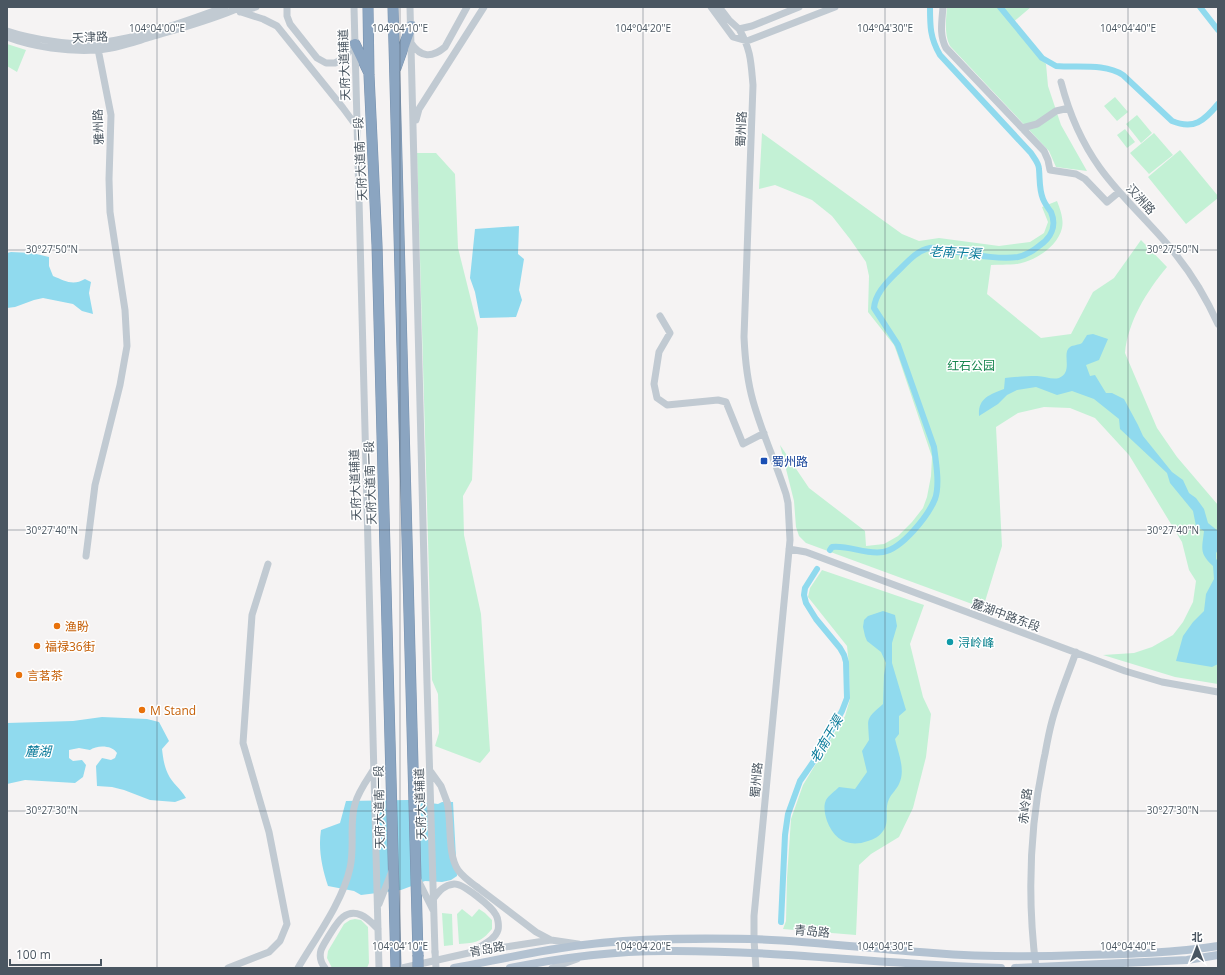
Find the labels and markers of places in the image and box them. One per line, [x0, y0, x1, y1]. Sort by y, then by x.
place label: 蜀州路 [772, 453, 808, 470]
marker: 蜀州路 [759, 456, 769, 466]
place label: 渔盼 [65, 618, 89, 635]
marker: 渔盼 [52, 621, 62, 631]
place label: 浔岭峰 [958, 634, 994, 651]
marker: 浔岭峰 [945, 637, 955, 647]
place label: 福禄36街 [45, 638, 95, 655]
marker: 福禄36街 [32, 641, 42, 651]
place label: 言茗茶 [27, 667, 63, 684]
marker: 言茗茶 [14, 670, 24, 680]
place label: M Stand [150, 702, 196, 719]
marker: M Stand [137, 705, 147, 715]

